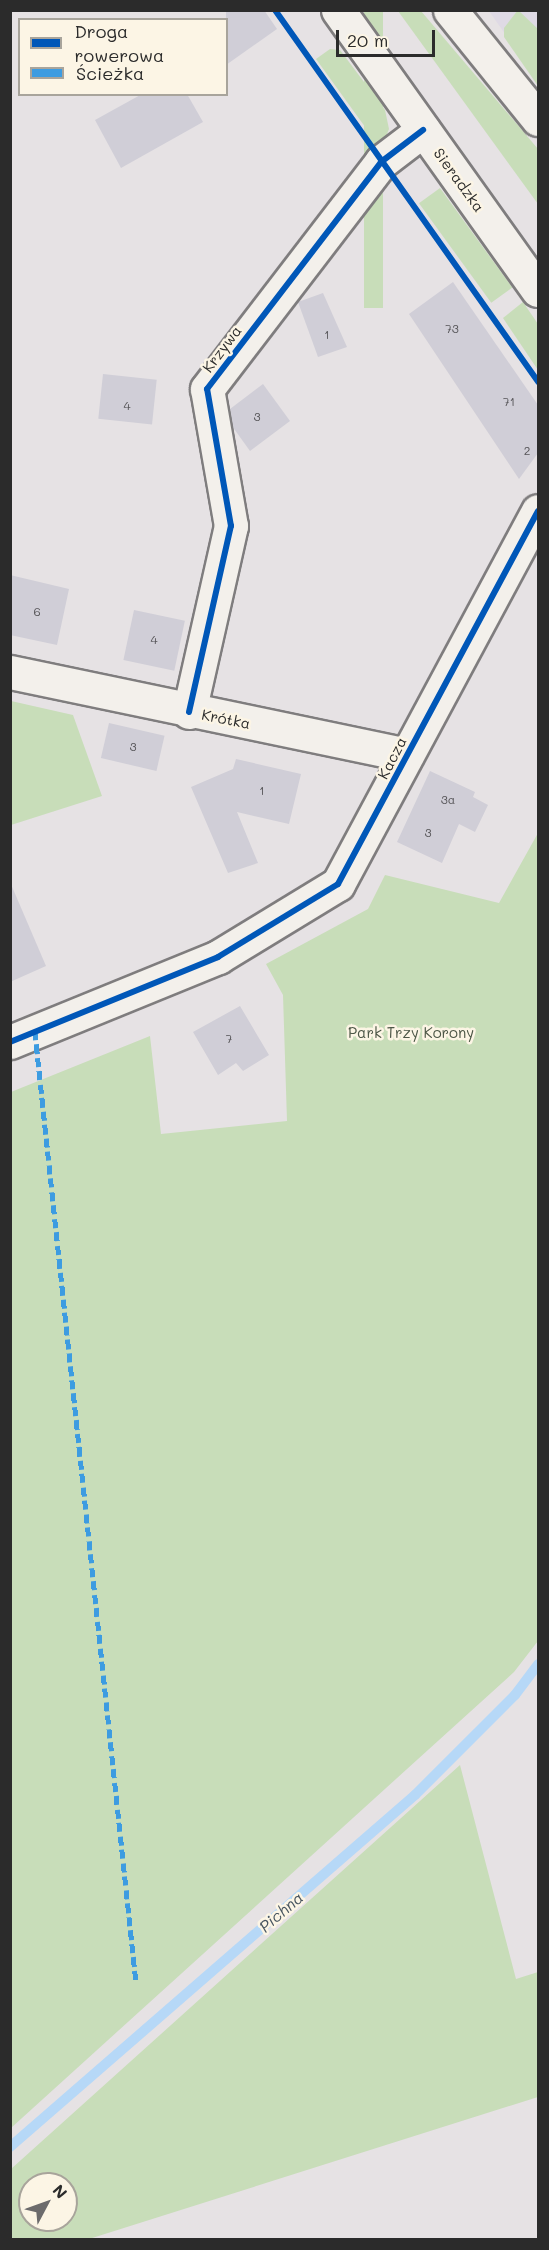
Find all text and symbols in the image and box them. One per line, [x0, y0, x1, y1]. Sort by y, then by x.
legend [18, 18, 228, 96]
scale bar [339, 18, 438, 56]
text: Droga rowerowa [74, 19, 164, 67]
text: 20 m [347, 28, 388, 52]
text: Ścieżka [76, 61, 144, 85]
street label: Sieradzka [430, 145, 488, 215]
street label: Krzywa [199, 322, 245, 376]
house number: 73 [445, 322, 459, 336]
house number: 1 [324, 328, 330, 342]
house number: 71 [503, 395, 515, 409]
house number: 4 [123, 399, 131, 413]
house number: 3 [253, 410, 261, 424]
house number: 2 [524, 444, 530, 458]
house number: 6 [33, 605, 41, 619]
house number: 4 [150, 633, 158, 647]
street label: Krótka [200, 705, 252, 733]
street label: Kacza [374, 734, 410, 782]
house number: 3 [129, 740, 137, 754]
house number: 1 [259, 784, 265, 798]
house number: 3a [441, 793, 455, 807]
house number: 3 [424, 826, 432, 840]
park label: Park Trzy Korony [348, 1024, 474, 1042]
house number: 7 [226, 1032, 232, 1046]
water label: Pichna [255, 1888, 307, 1936]
north arrow [18, 2172, 78, 2232]
text: N [49, 2180, 72, 2203]

